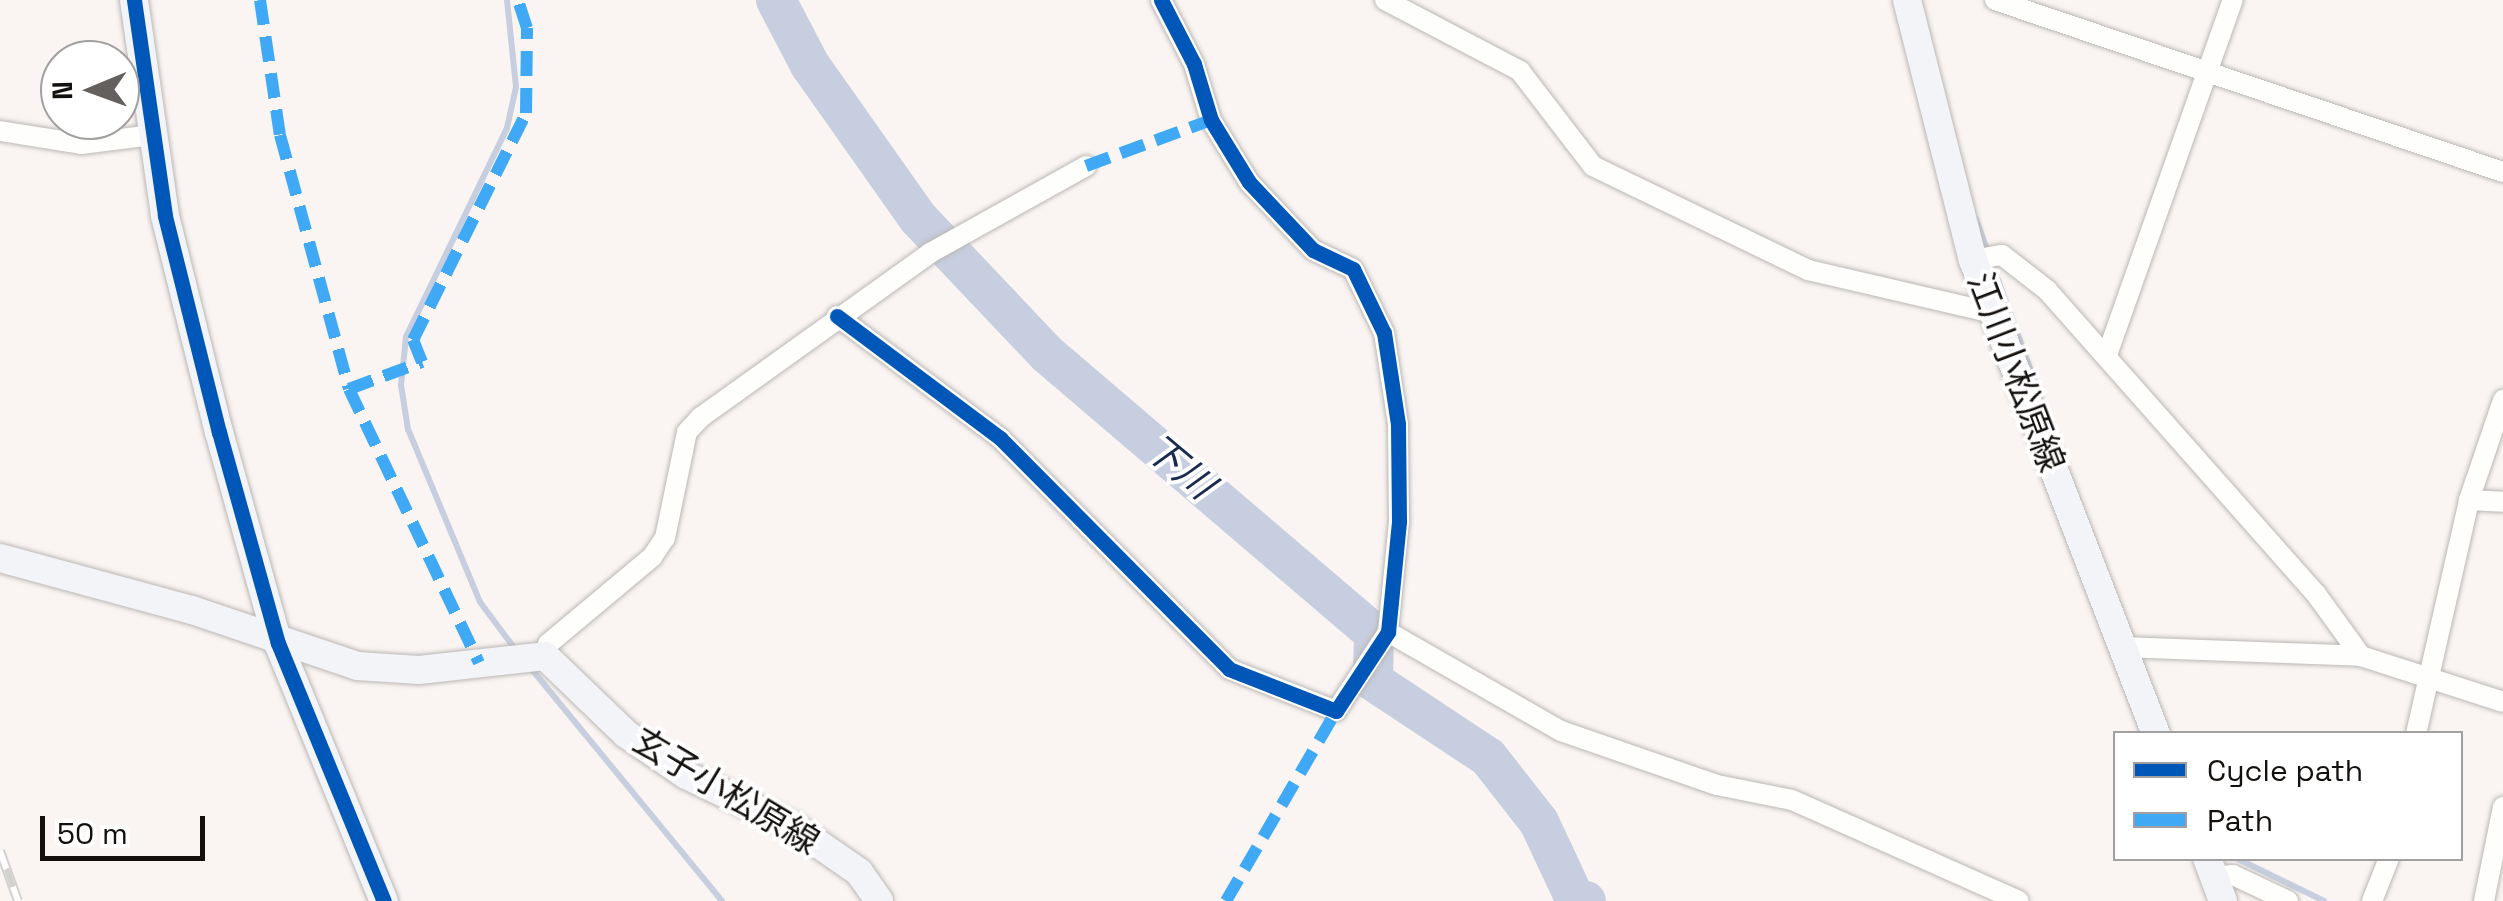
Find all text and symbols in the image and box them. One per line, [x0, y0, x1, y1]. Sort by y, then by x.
north arrow [40, 40, 140, 140]
text: N [44, 81, 80, 100]
street label: 江川小松原線 [1959, 266, 2073, 478]
water label: 下川 [1135, 425, 1223, 509]
street label: 玄子小松原線 [625, 719, 827, 863]
legend [2113, 731, 2463, 861]
text: Cycle path [2207, 751, 2363, 790]
scale bar [45, 796, 210, 858]
text: Path [2207, 801, 2273, 840]
text: 50 m [57, 814, 128, 853]

